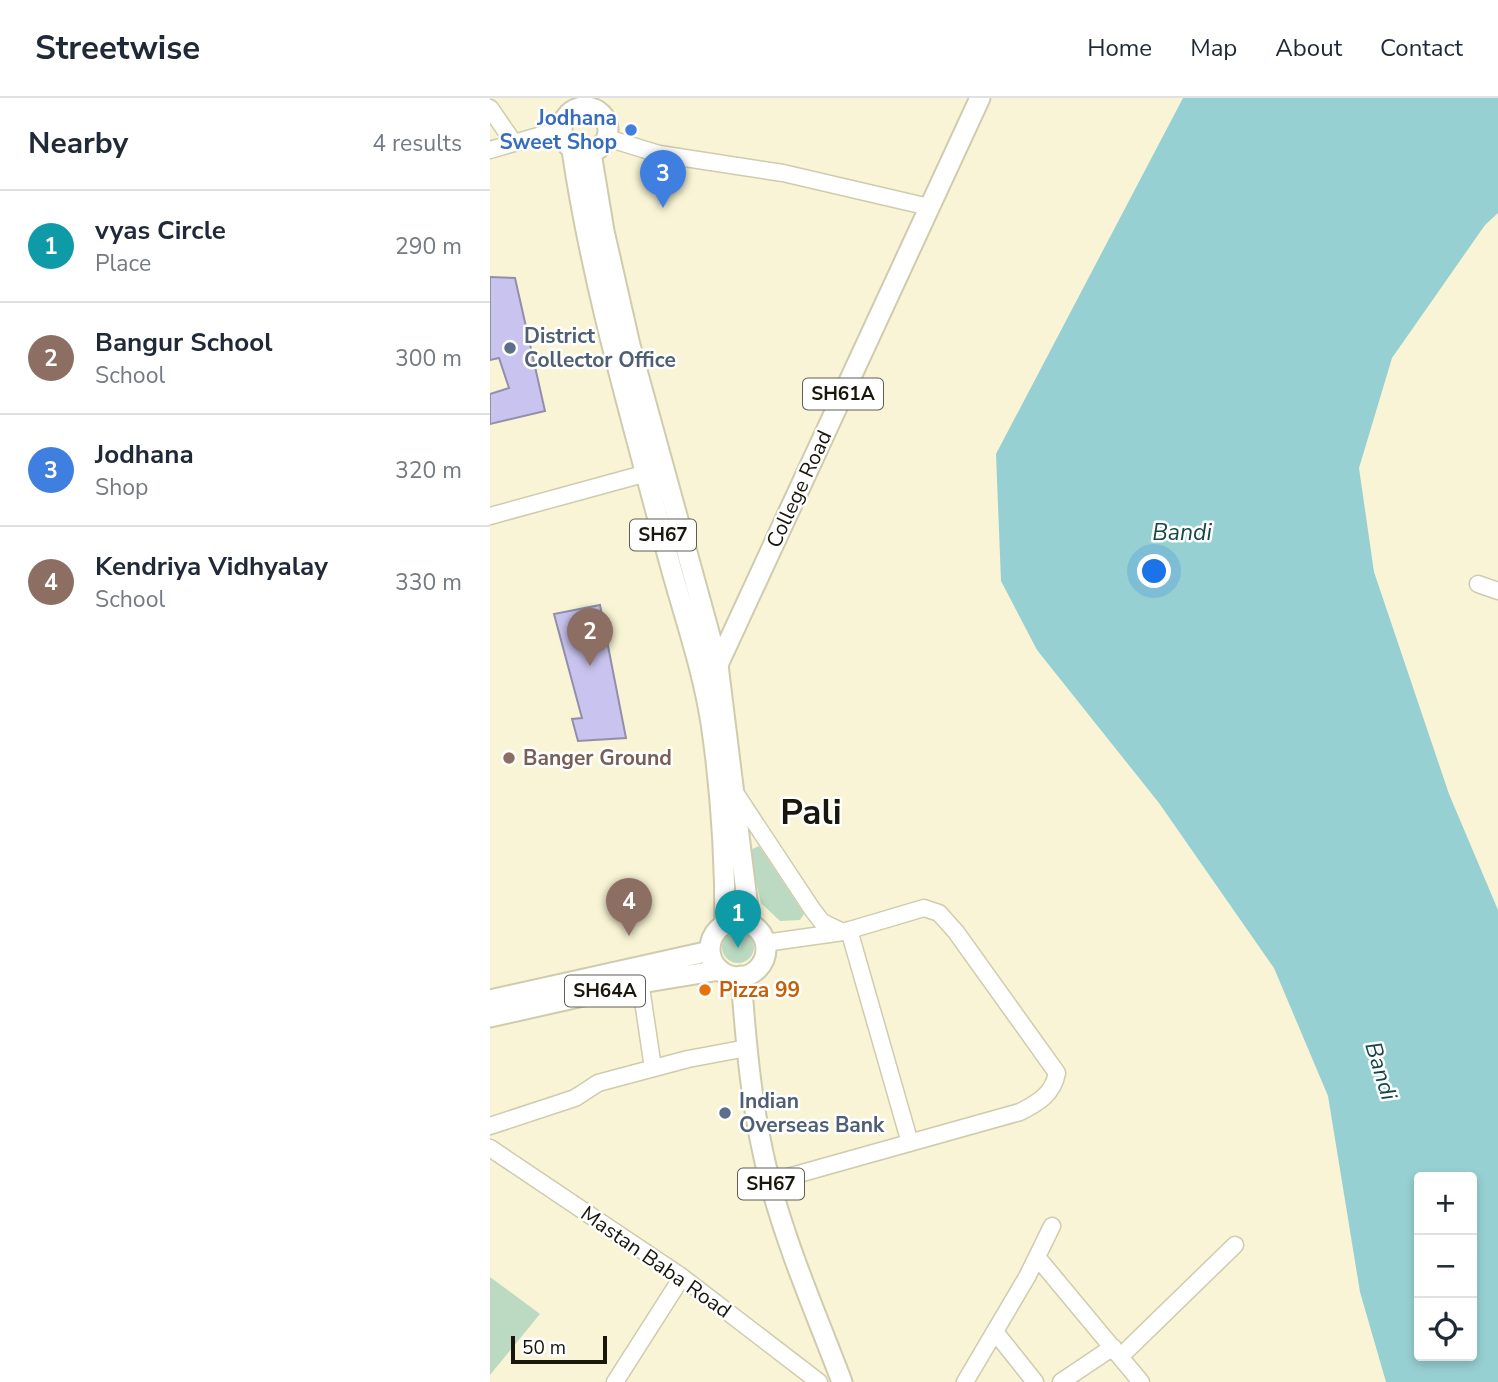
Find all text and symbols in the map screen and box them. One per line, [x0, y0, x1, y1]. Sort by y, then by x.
text: Streetwise [35, 26, 200, 71]
text: Home [1087, 32, 1152, 64]
text: Map [1190, 32, 1237, 64]
text: About [1275, 32, 1342, 64]
text: Contact [1380, 32, 1463, 64]
place label: Jodhana Sweet Shop [500, 104, 617, 156]
marker: Jodhana Sweet Shop [623, 122, 639, 138]
text: Nearby [28, 123, 128, 164]
text: 4 results [372, 128, 462, 159]
pin: 3 [640, 150, 686, 208]
text: vyas Circle [95, 213, 226, 248]
text: 1 [44, 231, 58, 262]
text: 290 m [395, 231, 462, 262]
text: Place [95, 248, 151, 279]
place label: District Collector Office [524, 322, 676, 374]
text: Bangur School [95, 325, 272, 360]
marker: District Collector Office [502, 340, 518, 356]
text: 2 [44, 343, 58, 374]
text: 300 m [395, 343, 462, 374]
text: School [95, 360, 165, 391]
road number: SH61A [803, 378, 883, 410]
street label: College Road [760, 426, 838, 552]
text: Jodhana [95, 437, 194, 472]
text: 3 [44, 455, 58, 486]
text: 320 m [395, 455, 462, 486]
text: Shop [95, 472, 148, 503]
water label: Bandi [1152, 517, 1212, 548]
road number: SH67 [630, 520, 696, 550]
text: Kendriya Vidhyalay [95, 549, 328, 584]
your location [1137, 554, 1171, 588]
text: 4 [44, 567, 58, 598]
text: 330 m [395, 567, 462, 598]
text: School [95, 584, 165, 615]
pin: 2 [567, 608, 613, 666]
place label: Banger Ground [523, 744, 672, 772]
marker: Banger Ground [501, 750, 517, 766]
district label: Pali [780, 789, 842, 836]
pin: 4 [606, 878, 652, 936]
pin: 1 [715, 890, 761, 948]
road number: SH64A [565, 976, 645, 1006]
place label: Pizza 99 [719, 976, 800, 1004]
marker: Pizza 99 [697, 982, 713, 998]
water label: Bandi [1357, 1038, 1405, 1105]
place label: Indian Overseas Bank [739, 1087, 885, 1139]
marker: Indian Overseas Bank [717, 1105, 733, 1121]
road number: SH67 [738, 1168, 804, 1200]
map controls [1414, 1172, 1477, 1361]
button: + [1414, 1172, 1477, 1235]
street label: Mastan Baba Road [575, 1200, 737, 1324]
button: − [1414, 1235, 1477, 1298]
button: locate [1414, 1298, 1477, 1361]
scale bar [511, 1333, 607, 1365]
text: 50 m [522, 1335, 566, 1361]

